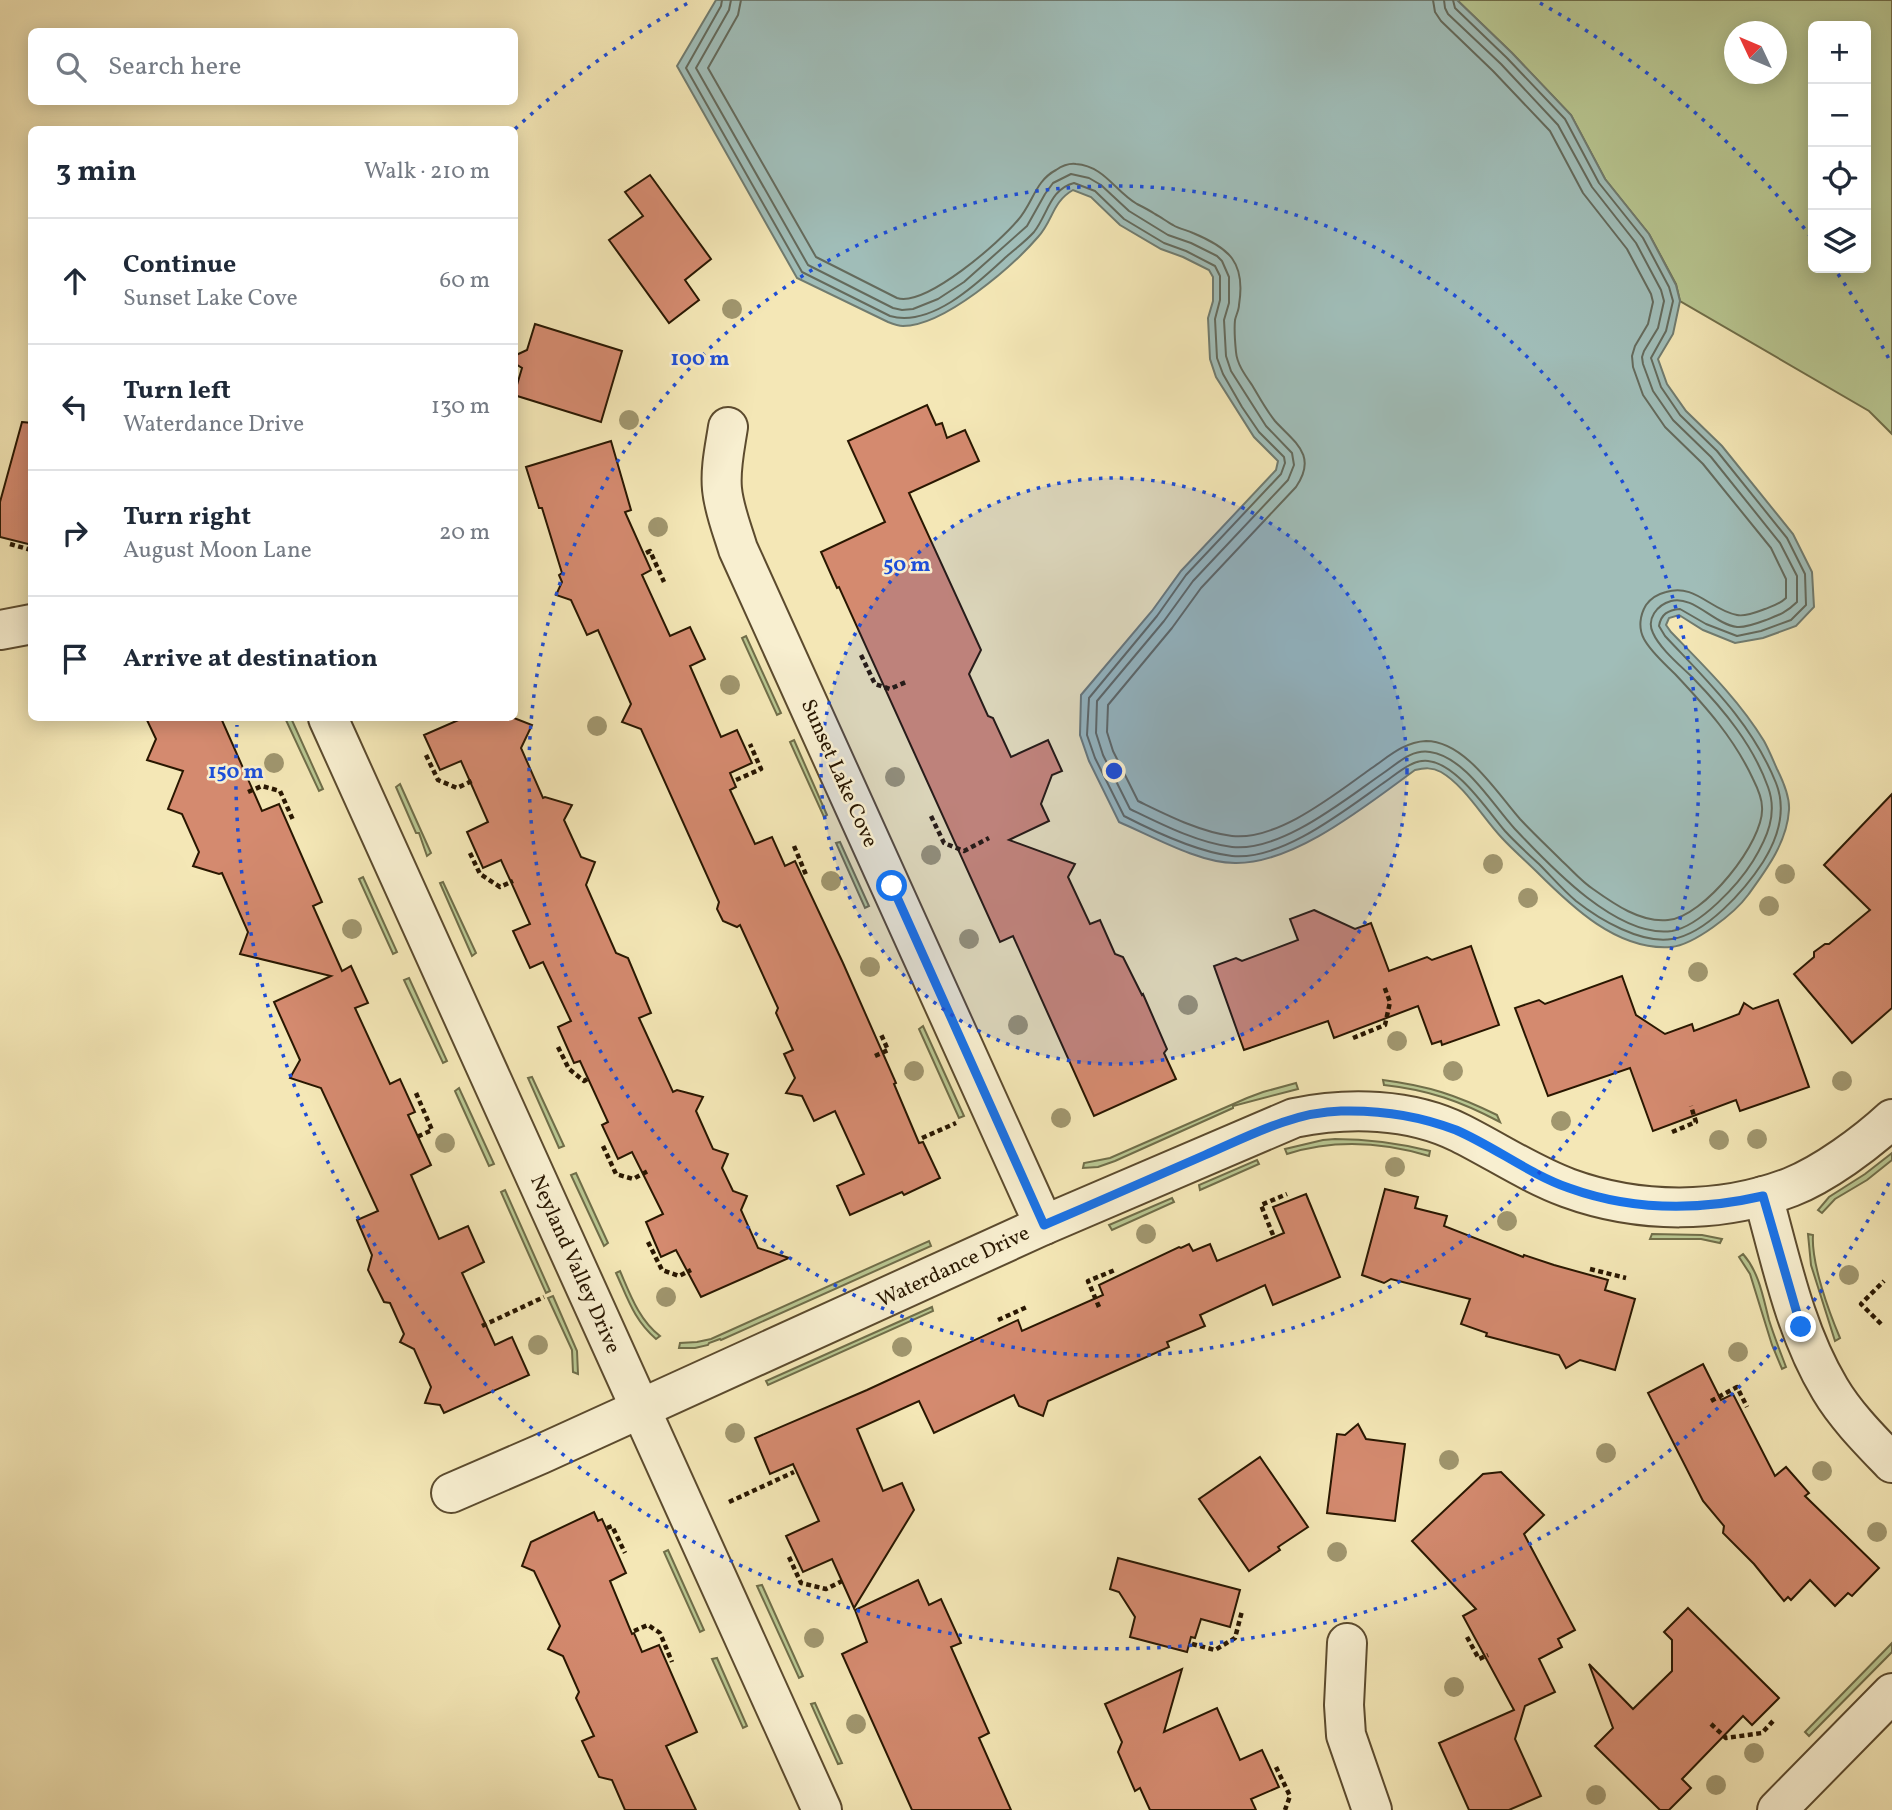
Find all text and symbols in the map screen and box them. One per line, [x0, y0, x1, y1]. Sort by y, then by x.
north arrow [1724, 21, 1787, 84]
map controls [1808, 21, 1871, 273]
button: + [1808, 21, 1871, 84]
search box [28, 28, 518, 105]
icon: search [52, 48, 90, 86]
text: Search here [108, 49, 241, 85]
button: − [1808, 84, 1871, 147]
button: locate [1808, 147, 1871, 210]
text: 3 min [56, 151, 137, 193]
text: Walk · 210 m [364, 156, 490, 188]
button: layers [1808, 210, 1871, 273]
text: Continue [123, 247, 236, 283]
icon: ahead [56, 262, 94, 300]
text: 60 m [440, 265, 490, 297]
text: Sunset Lake Cove [123, 283, 298, 315]
text: 100 m [670, 345, 730, 374]
text: Turn left [123, 373, 231, 409]
icon: left [56, 388, 94, 426]
text: 130 m [431, 391, 490, 423]
text: Waterdance Drive [123, 409, 304, 441]
text: Turn right [123, 499, 251, 535]
icon: right [56, 514, 94, 552]
text: 20 m [439, 517, 490, 549]
text: August Moon Lane [123, 535, 312, 567]
text: 50 m [883, 551, 931, 580]
icon: arrive [56, 640, 94, 678]
text: Arrive at destination [123, 641, 378, 677]
street label: Sunset Lake Cove [793, 695, 884, 852]
text: 150 m [208, 758, 264, 787]
centre of rings [1102, 759, 1126, 783]
route start [876, 870, 907, 901]
street label: Neyland Valley Drive [522, 1171, 627, 1359]
street label: Waterdance Drive [873, 1219, 1035, 1315]
route end [1785, 1311, 1816, 1342]

